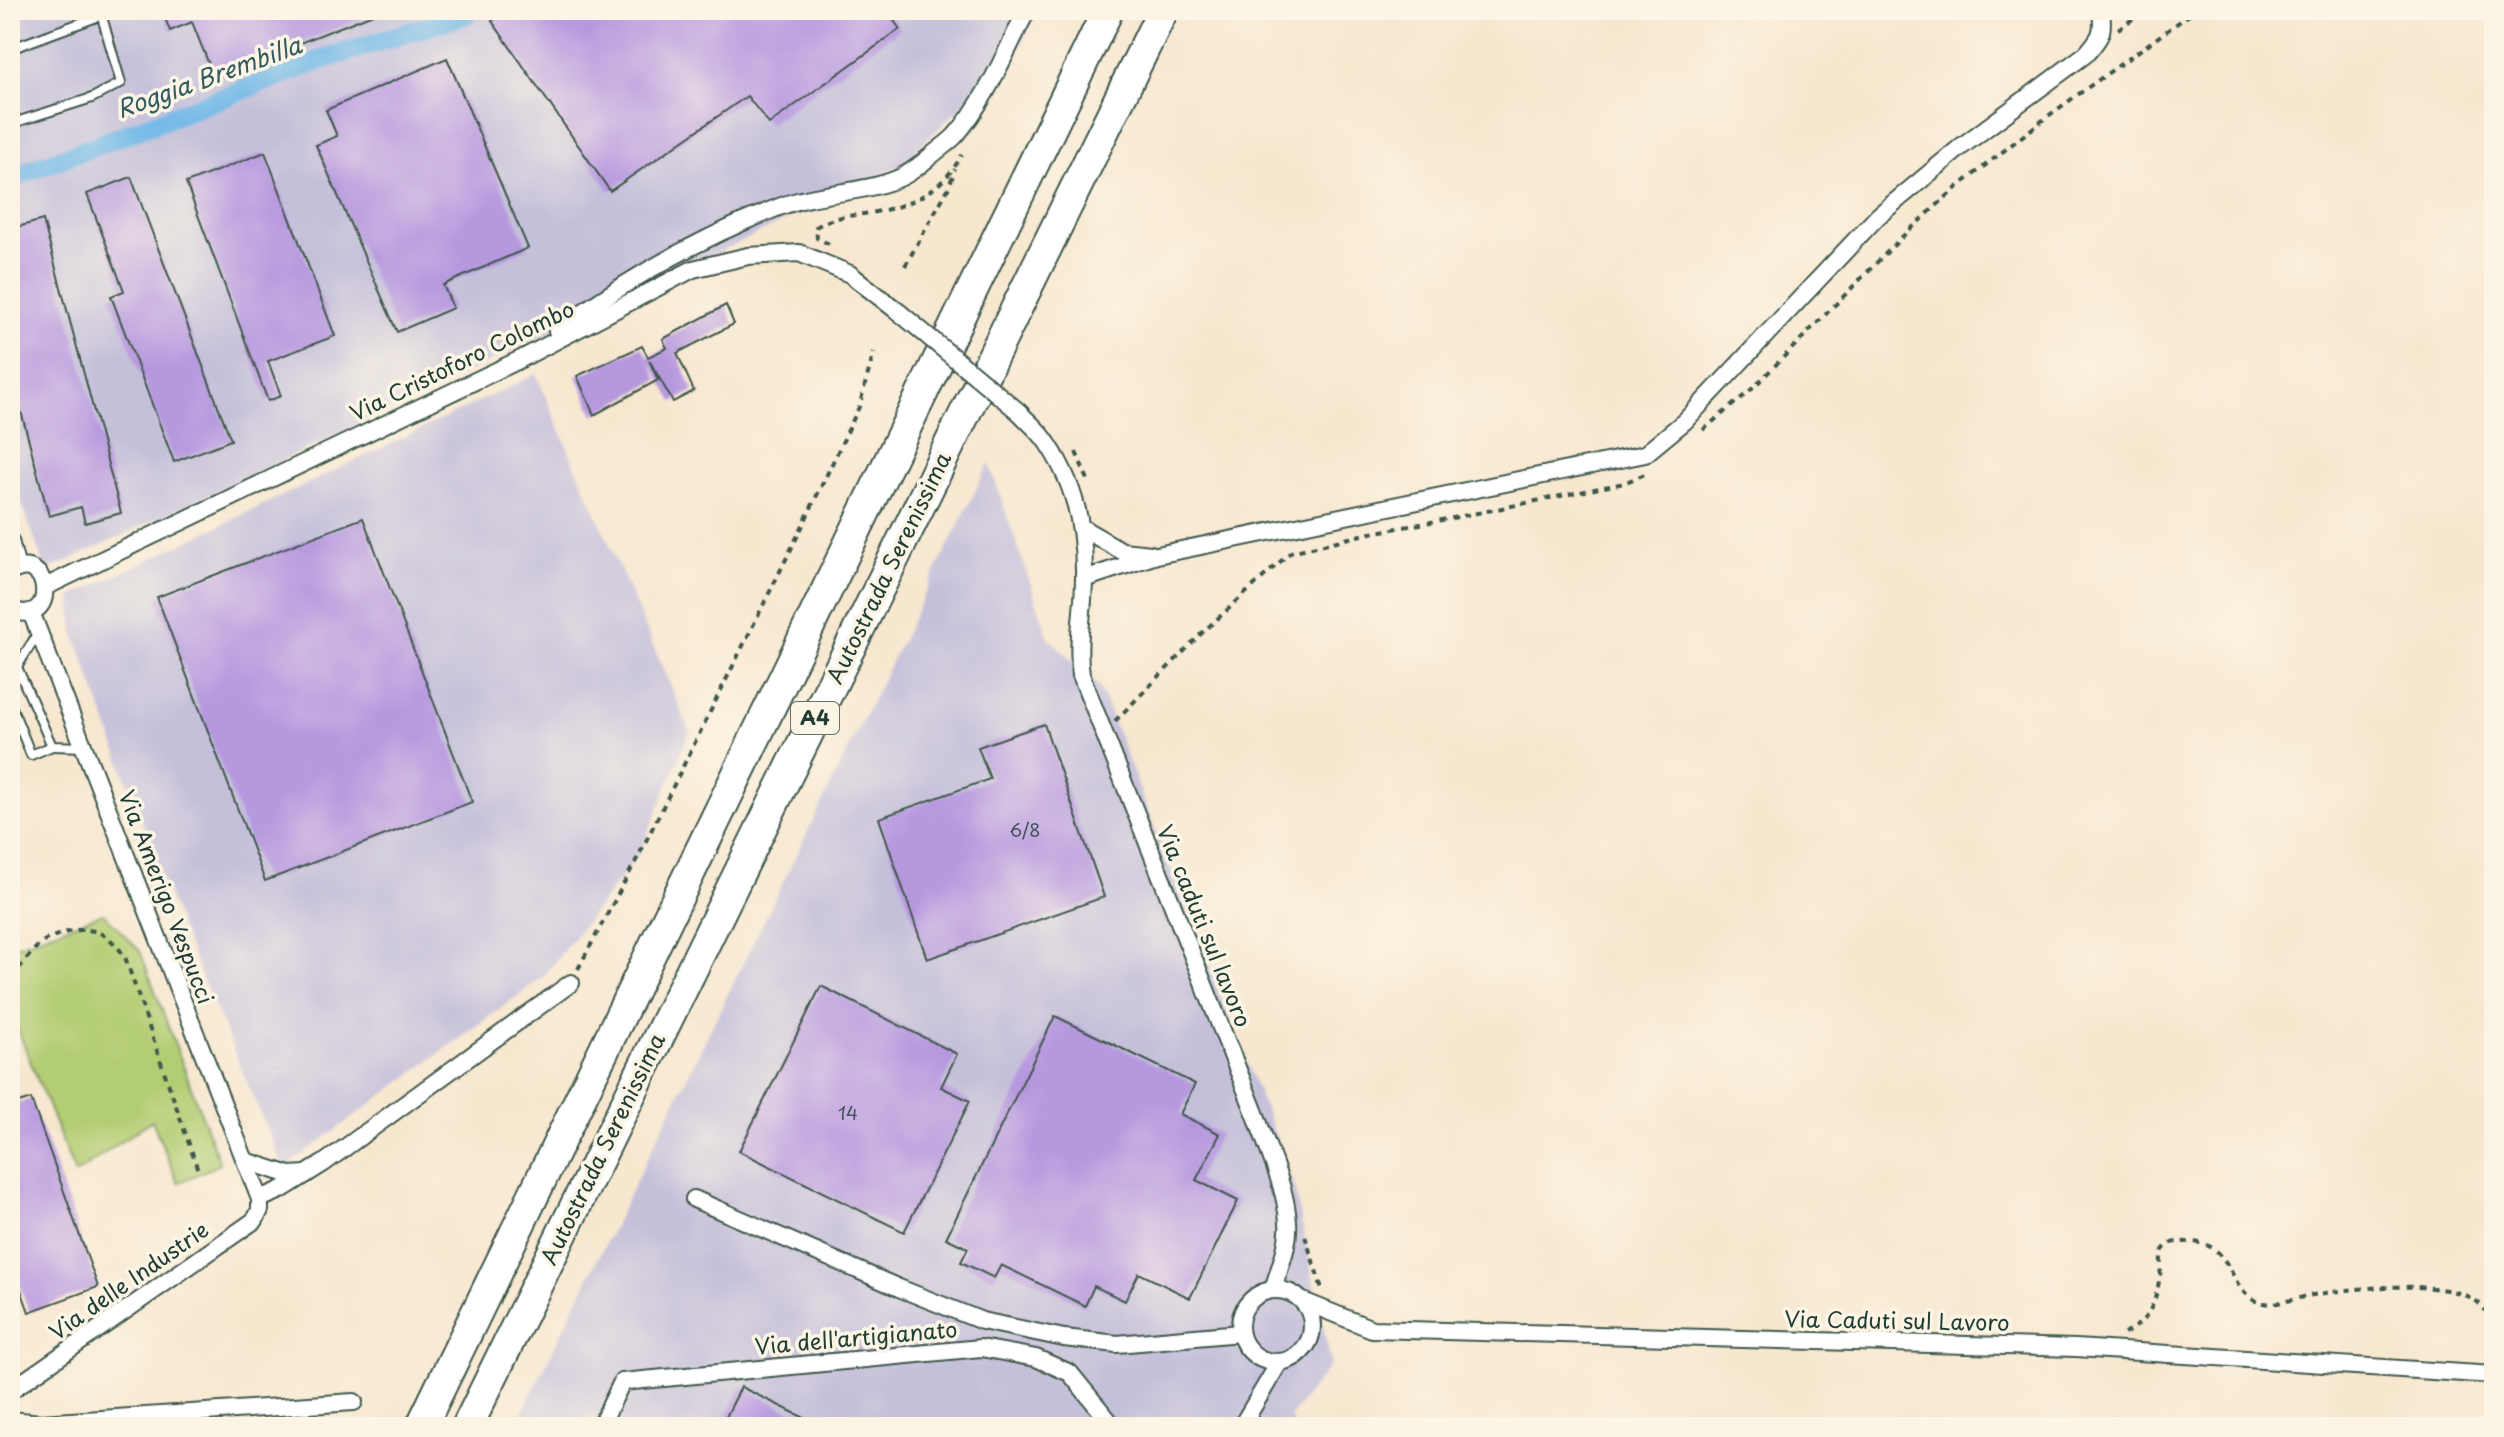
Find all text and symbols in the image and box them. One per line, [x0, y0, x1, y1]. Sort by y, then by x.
water label: Roggia Brembilla [111, 26, 307, 126]
street label: Via Cristoforo Colombo [344, 291, 579, 428]
street label: Autostrada Serenissima [817, 446, 958, 689]
road number: A4 [791, 702, 839, 734]
street label: Via Amerigo Vespucci [111, 785, 223, 1008]
house number: 6/8 [1009, 816, 1041, 843]
street label: Via caduti sul lavoro [1150, 819, 1261, 1032]
street label: Autostrada Serenissima [531, 1027, 672, 1270]
house number: 14 [838, 1099, 858, 1126]
street label: Via delle Industrie [42, 1212, 215, 1347]
street label: Via Caduti sul Lavoro [1784, 1301, 2010, 1338]
street label: Via dell'artigianato [753, 1311, 959, 1362]

